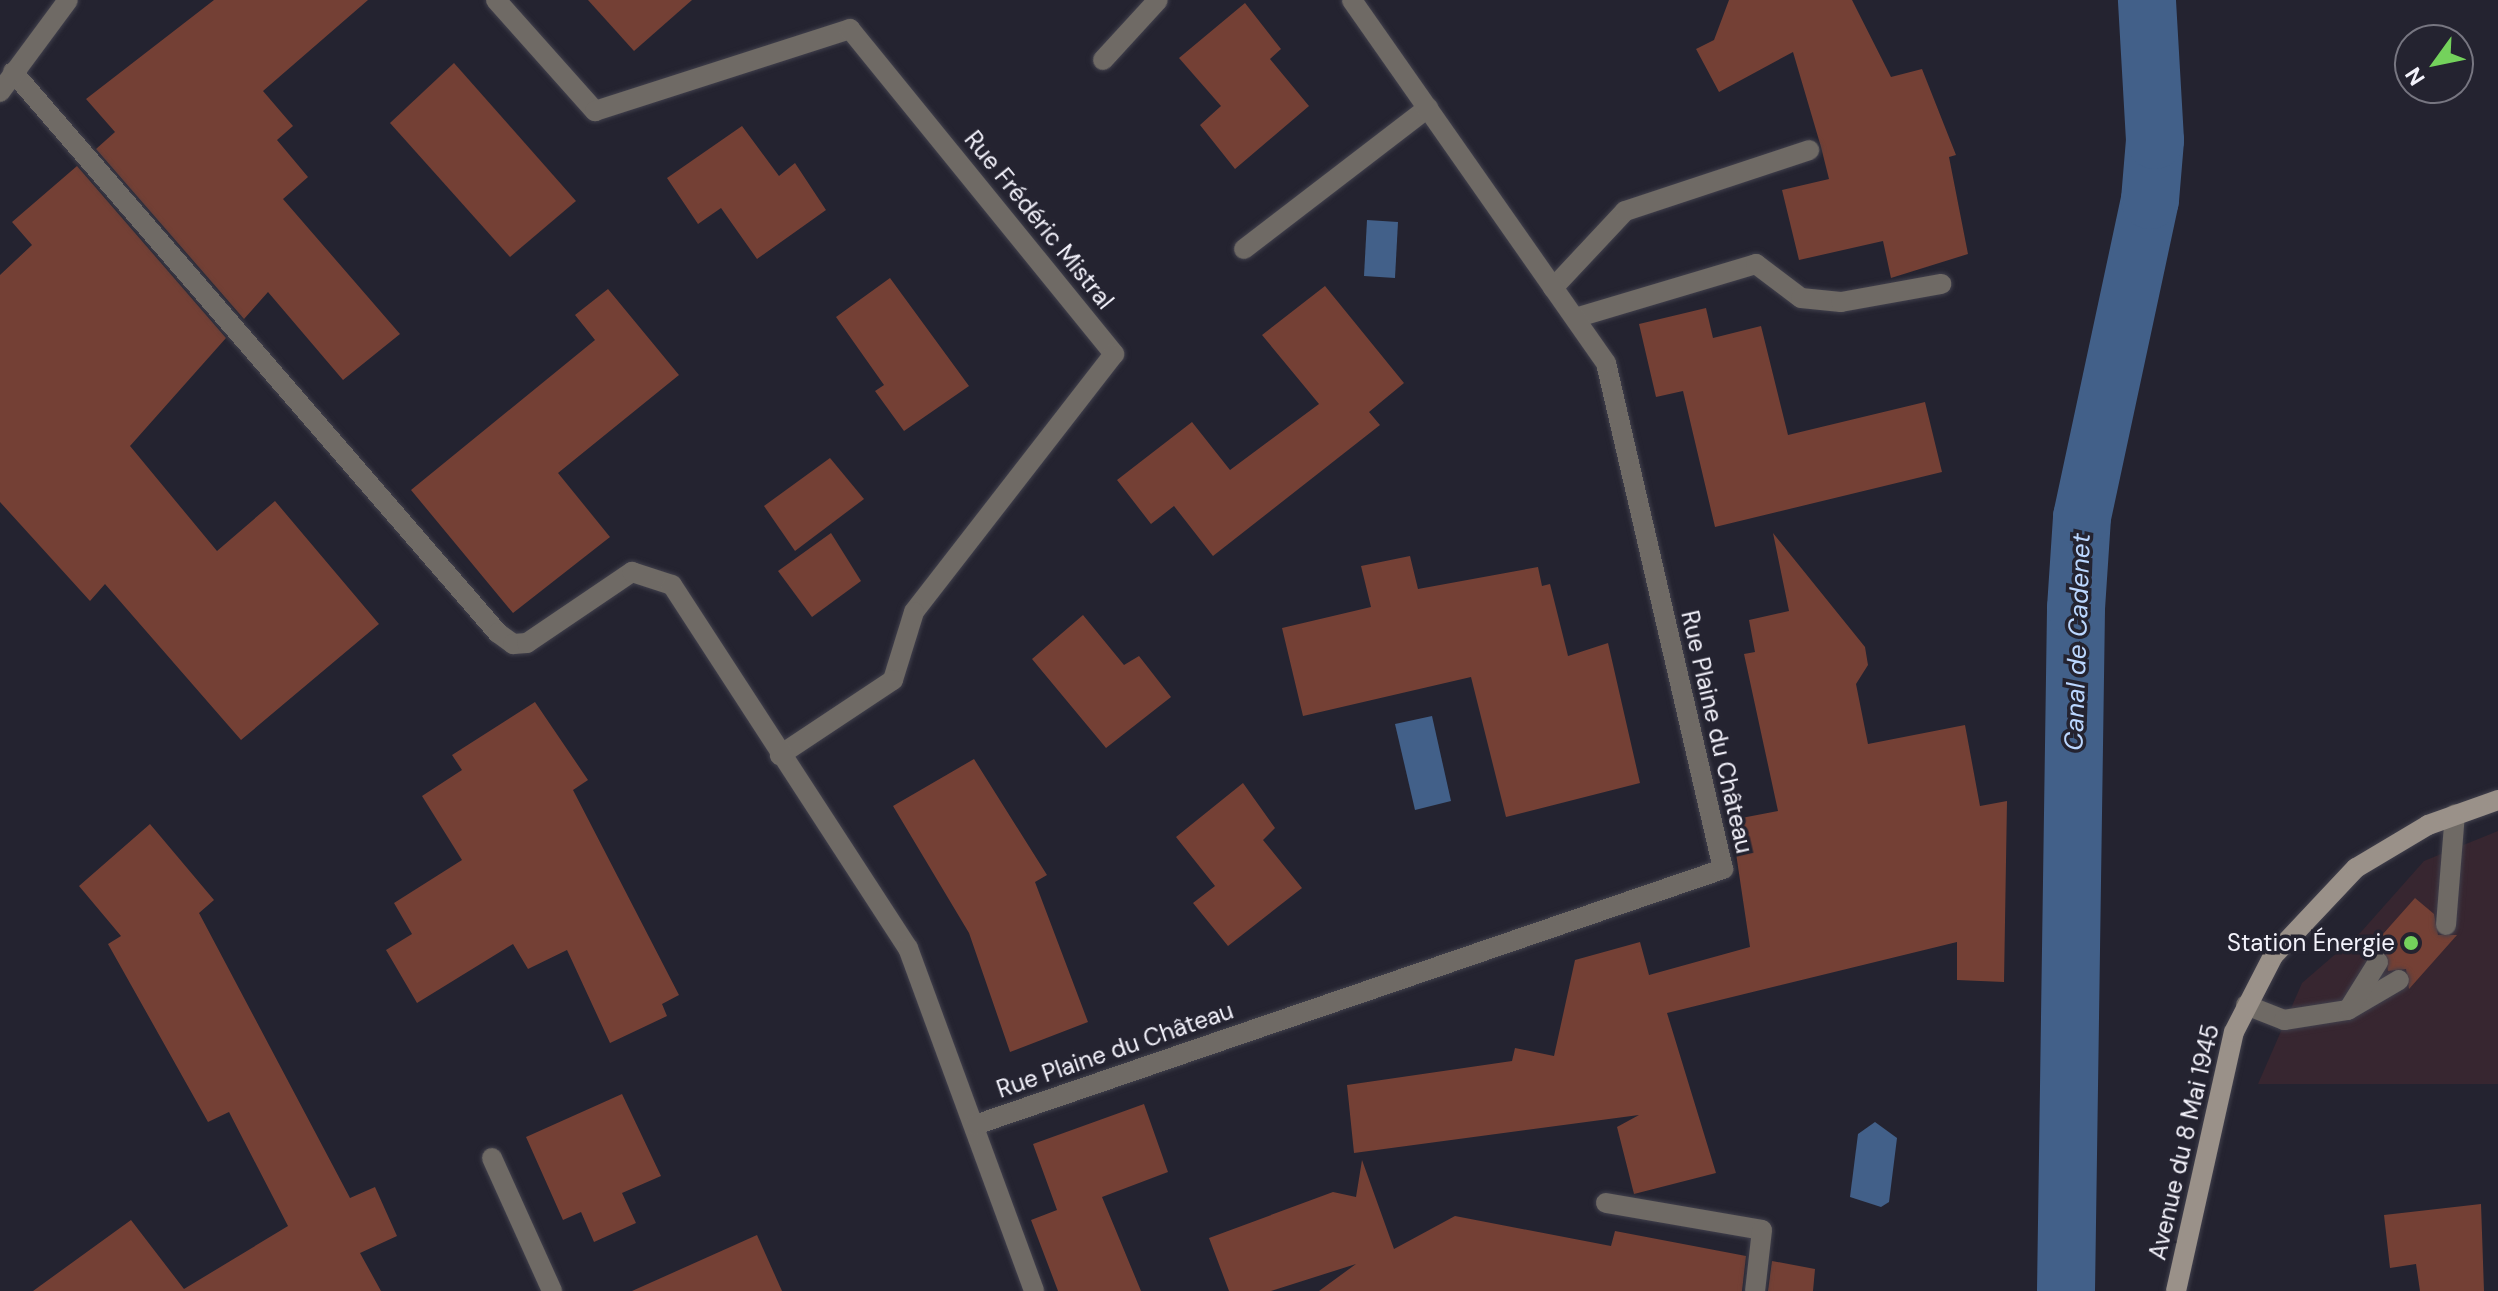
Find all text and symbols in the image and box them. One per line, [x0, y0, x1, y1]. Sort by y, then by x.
north arrow [2394, 24, 2474, 104]
text: N [2399, 62, 2432, 91]
street label: Rue Frédéric Mistral [958, 125, 1120, 315]
water label: Canal de Cadenet [2059, 533, 2097, 751]
street label: Rue Plaine du Château [1675, 608, 1759, 856]
place label: Station Énergie [2227, 929, 2395, 957]
marker: Station Énergie [2402, 934, 2420, 952]
street label: Rue Plaine du Château [993, 996, 1237, 1104]
street label: Avenue du 8 Mai 1945 [2143, 1021, 2225, 1263]

